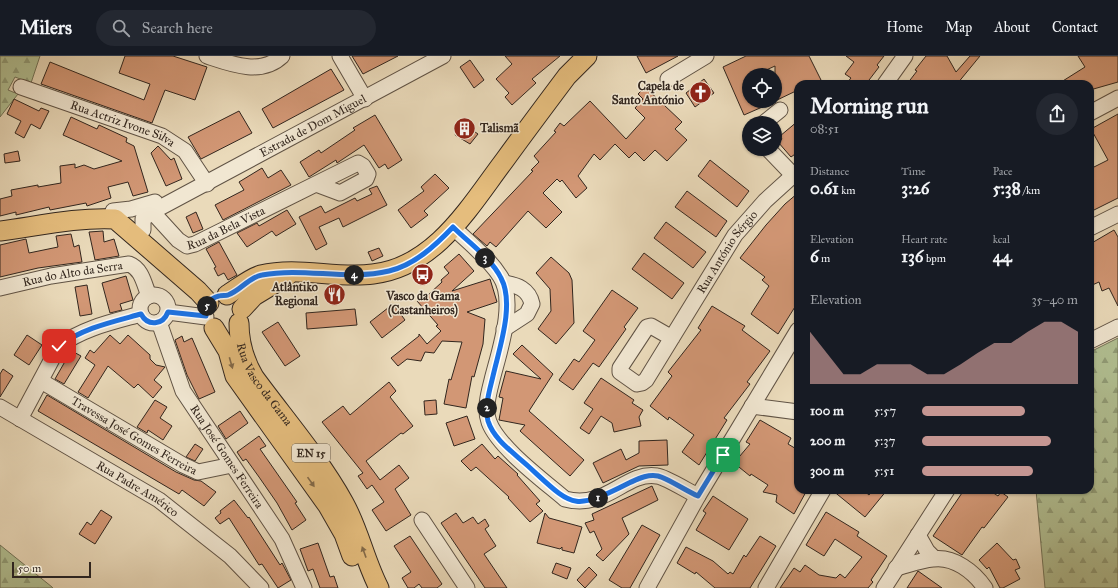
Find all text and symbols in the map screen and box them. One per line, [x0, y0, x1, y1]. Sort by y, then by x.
search box [96, 10, 376, 46]
text: Milers [20, 16, 72, 39]
icon: search [110, 17, 132, 39]
text: Search here [142, 19, 213, 37]
text: Home [886, 19, 923, 36]
text: Map [945, 19, 972, 36]
text: About [994, 19, 1030, 36]
text: Contact [1052, 19, 1098, 36]
map controls [742, 68, 782, 156]
button: locate [742, 68, 782, 108]
place label: Capela de Santo António [612, 79, 684, 107]
church icon: Capela de Santo António [687, 80, 713, 106]
street label: Estrada de Dom Miguel [257, 91, 369, 160]
text: Morning run [810, 92, 929, 119]
button: share [1036, 93, 1078, 135]
street label: Rua Actriz Ivone Silva [68, 98, 178, 150]
building icon: Talismã [452, 115, 478, 141]
button: layers [742, 116, 782, 156]
place label: Talismã [479, 121, 520, 135]
text: 08:51 [810, 121, 839, 137]
text: Distance [810, 165, 849, 178]
text: Time [901, 165, 926, 178]
text: Pace [993, 165, 1013, 178]
text: 0.61 [810, 178, 839, 199]
text: 3:26 [901, 178, 930, 199]
text: 5:38 [993, 178, 1021, 199]
text: km [839, 184, 856, 197]
text: /km [1021, 184, 1040, 197]
street label: Rua da Bela Vista [185, 203, 268, 253]
street label: Rua António Sérgio [694, 208, 760, 296]
text: Elevation [810, 233, 854, 246]
text: Heart rate [901, 233, 948, 246]
text: kcal [993, 233, 1010, 246]
text: 6 [810, 246, 819, 267]
text: 136 [901, 246, 924, 267]
text: 44 [993, 246, 1012, 267]
pin: 3 [475, 248, 495, 268]
text: 3 [483, 251, 487, 264]
text: m [819, 252, 830, 265]
text: bpm [924, 252, 946, 265]
street label: Rua do Alto da Serra [21, 258, 124, 289]
bus stop icon: Vasco da Gama (Castanheiros) [410, 262, 436, 288]
pin: 4 [344, 265, 364, 285]
text: 4 [351, 268, 357, 281]
place label: Atlântiko Regional [271, 280, 319, 309]
restaurant icon: Atlântiko Regional [321, 281, 347, 307]
place label: Vasco da Gama (Castanheiros) [385, 289, 461, 318]
text: Elevation [810, 292, 862, 308]
text: 35–40 m [1031, 292, 1078, 308]
pin: 5 [197, 296, 217, 316]
text: 5 [204, 299, 210, 312]
pin [42, 329, 76, 363]
icon: check [48, 335, 70, 357]
street label: Rua Vasco da Gama [234, 341, 296, 429]
one-way arrow [228, 357, 234, 369]
street label: Travessa José Gomes Ferreira [69, 393, 200, 478]
pin: 2 [477, 398, 497, 418]
text: 2 [484, 401, 490, 414]
street label: Rua José Gomes Ferreira [187, 402, 267, 512]
text: 100 m [810, 403, 844, 419]
text: 5:57 [874, 403, 896, 419]
text: 200 m [810, 433, 845, 449]
text: 5:37 [874, 433, 895, 449]
pin [706, 438, 740, 472]
road number: EN 15 [292, 444, 330, 462]
icon: arrive [712, 444, 734, 466]
street label: Rua Padre Américo [94, 458, 181, 520]
text: 300 m [810, 463, 844, 479]
text: 5:51 [874, 463, 895, 479]
one-way arrow [307, 477, 315, 487]
pin: 1 [588, 488, 608, 508]
text: 1 [596, 491, 600, 504]
one-way arrow [361, 545, 367, 557]
scale bar [12, 560, 91, 579]
text: 50 m [18, 562, 41, 575]

